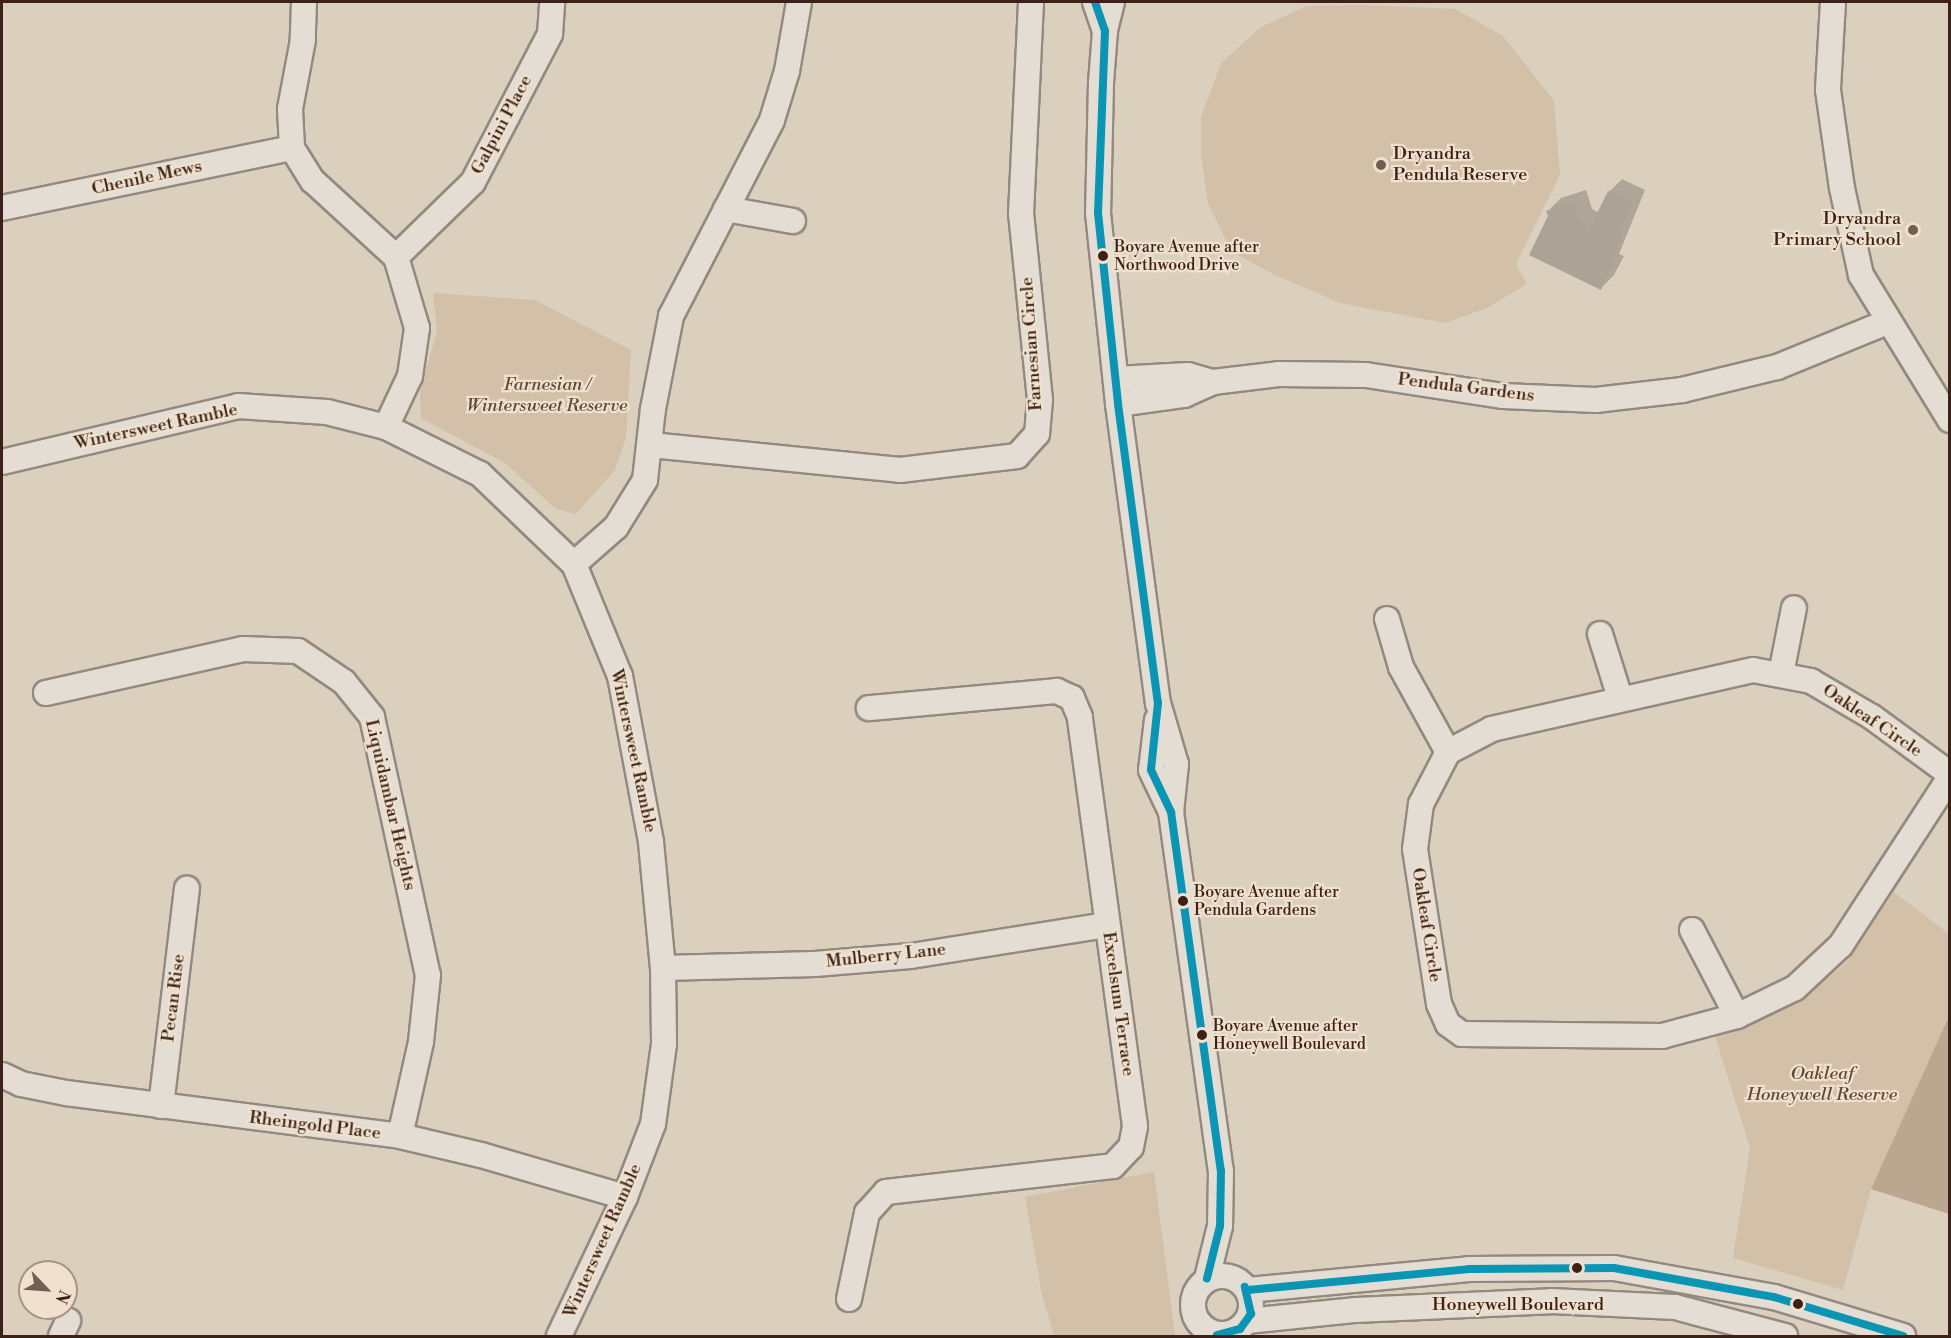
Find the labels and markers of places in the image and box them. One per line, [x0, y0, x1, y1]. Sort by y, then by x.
place label: Dryandra Pendula Reserve [1393, 144, 1527, 186]
marker: Dryandra Pendula Reserve [1374, 158, 1388, 172]
place label: Dryandra Primary School [1773, 209, 1901, 252]
marker: Dryandra Primary School [1906, 223, 1920, 237]
place label: Boyare Avenue after Northwood Drive [1114, 237, 1259, 275]
marker: Boyare Avenue after Northwood Drive [1097, 250, 1109, 262]
place label: Boyare Avenue after Pendula Gardens [1194, 882, 1339, 920]
marker: Boyare Avenue after Pendula Gardens [1177, 895, 1189, 907]
place label: Boyare Avenue after Honeywell Boulevard [1213, 1016, 1366, 1054]
marker: Boyare Avenue after Honeywell Boulevard [1196, 1029, 1208, 1041]
unlabelled marker [1571, 1262, 1583, 1274]
unlabelled marker [1792, 1298, 1804, 1310]

